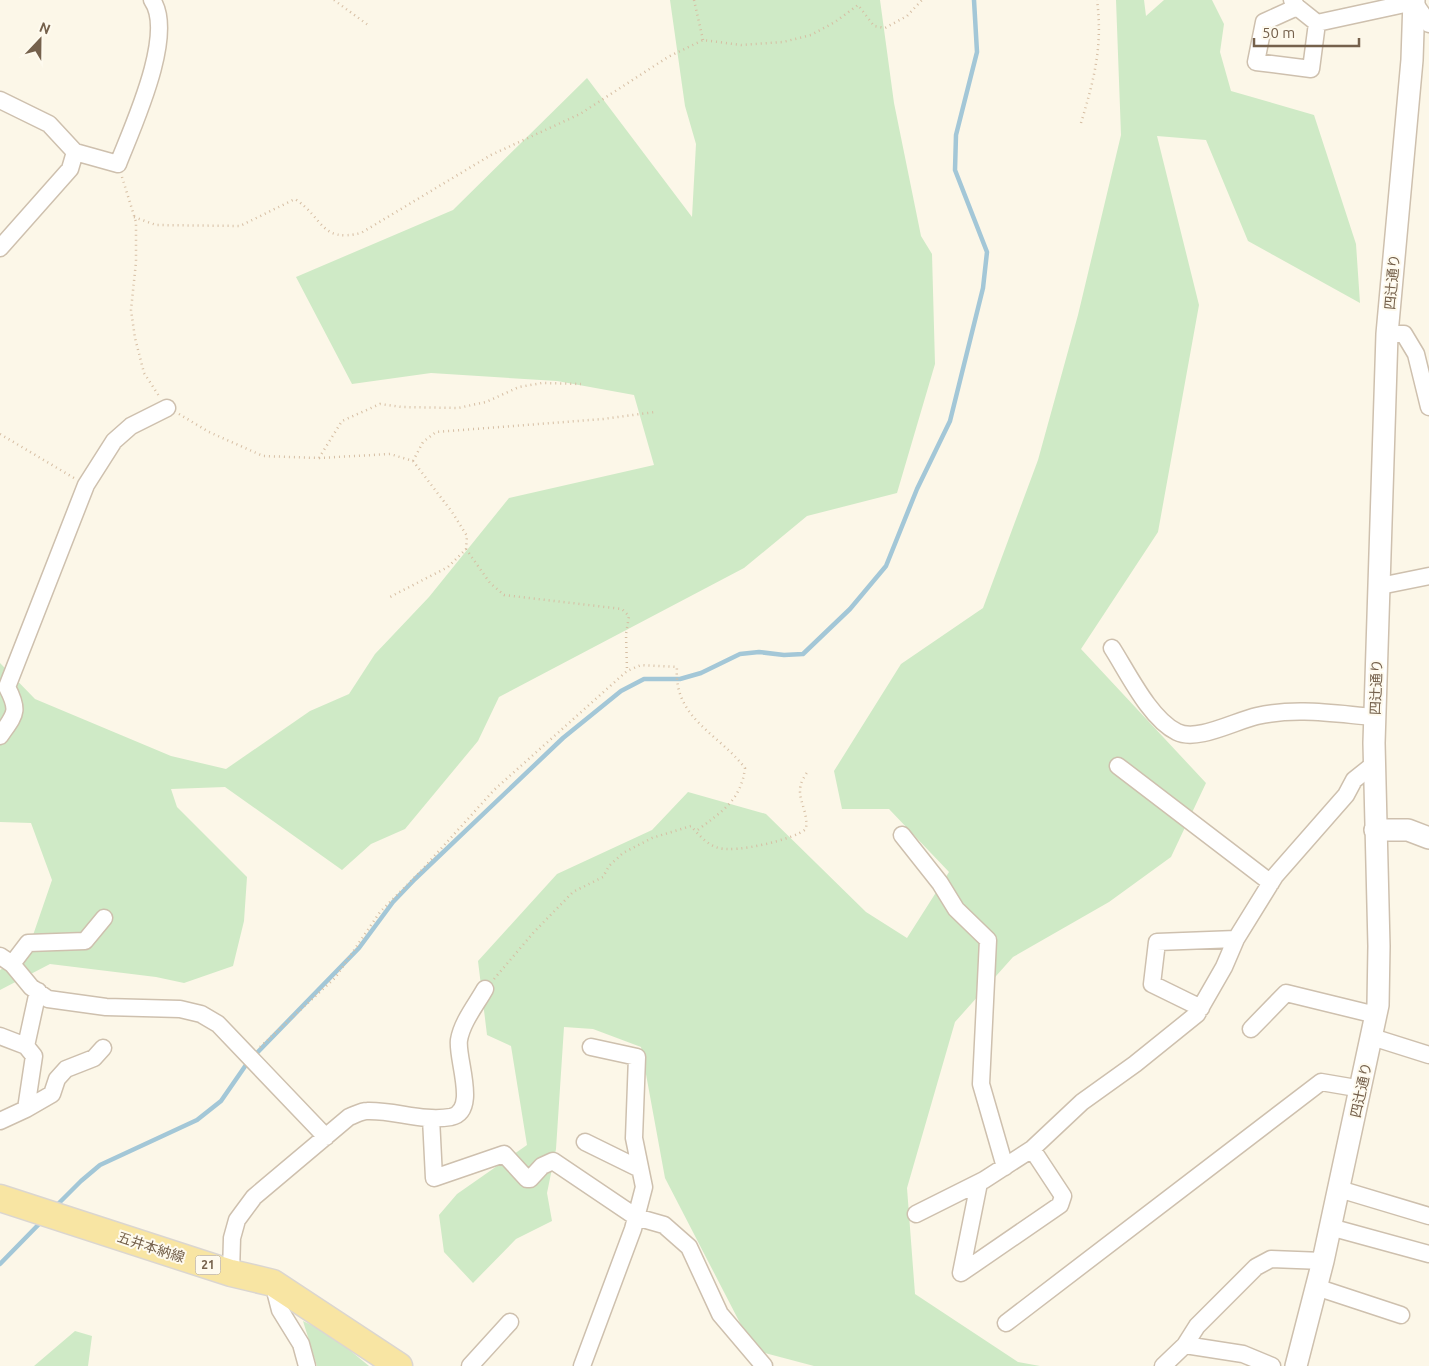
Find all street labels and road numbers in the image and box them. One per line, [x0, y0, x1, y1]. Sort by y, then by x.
street label: 四辻通り [1382, 253, 1402, 311]
street label: 四辻通り [1367, 659, 1385, 715]
street label: 四辻通り [1347, 1061, 1375, 1119]
street label: 五井本納線 [115, 1229, 187, 1265]
road number: 21 [196, 1256, 220, 1274]

